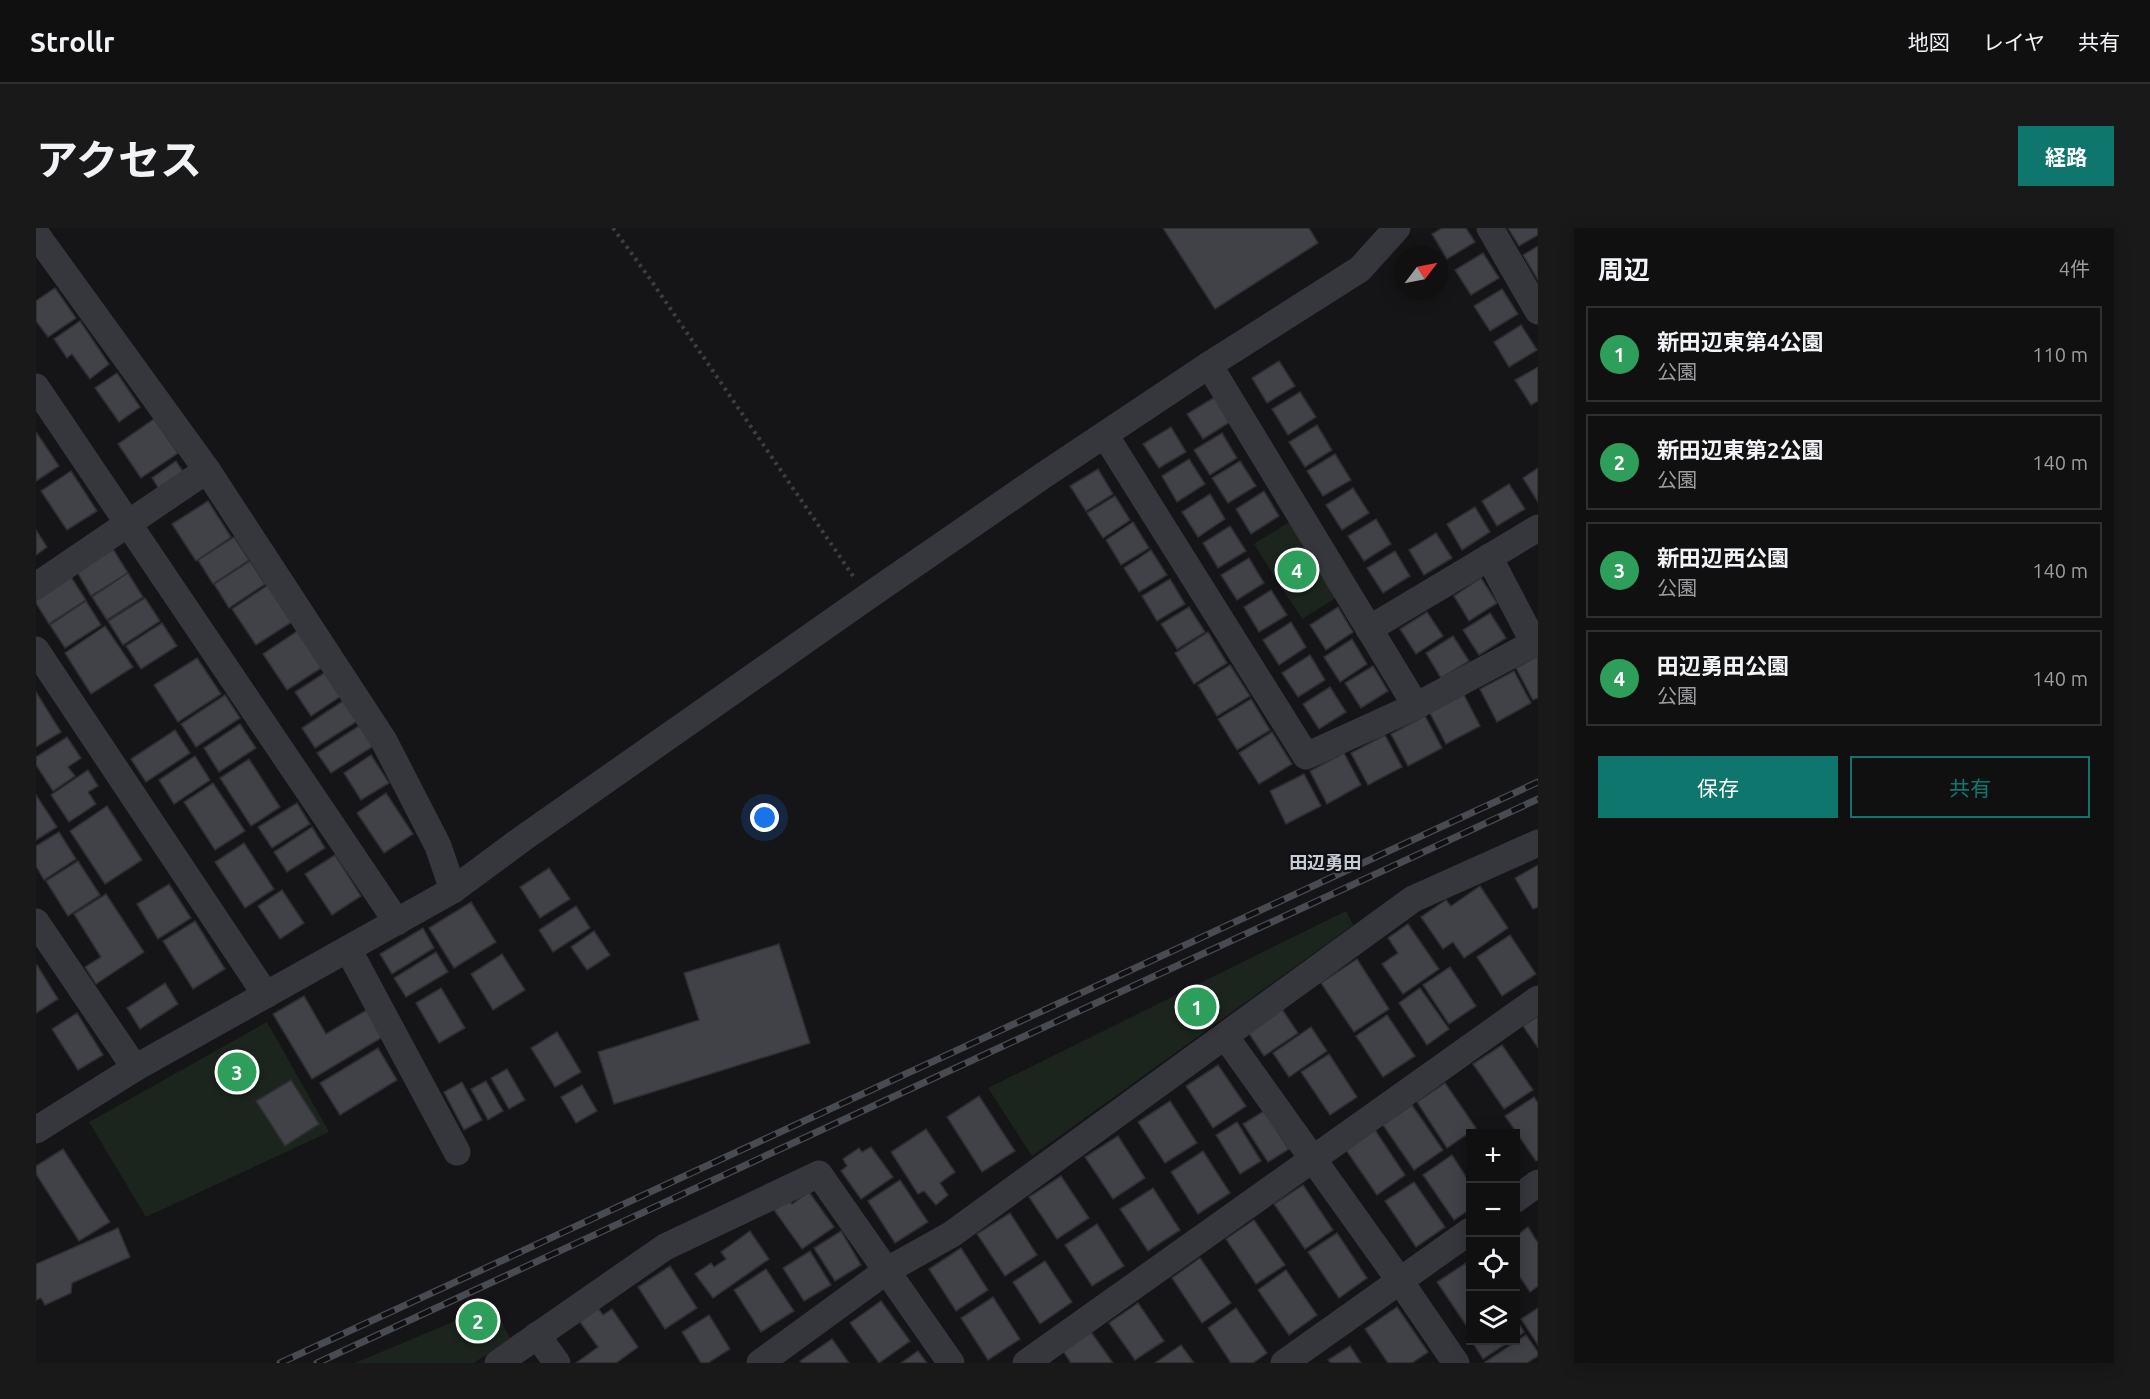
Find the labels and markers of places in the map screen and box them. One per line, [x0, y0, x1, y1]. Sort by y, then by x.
pin: 4 [1278, 548, 1316, 592]
pin: 1 [1178, 984, 1216, 1030]
pin: 3 [218, 1050, 256, 1094]
pin: 2 [458, 1298, 498, 1344]

